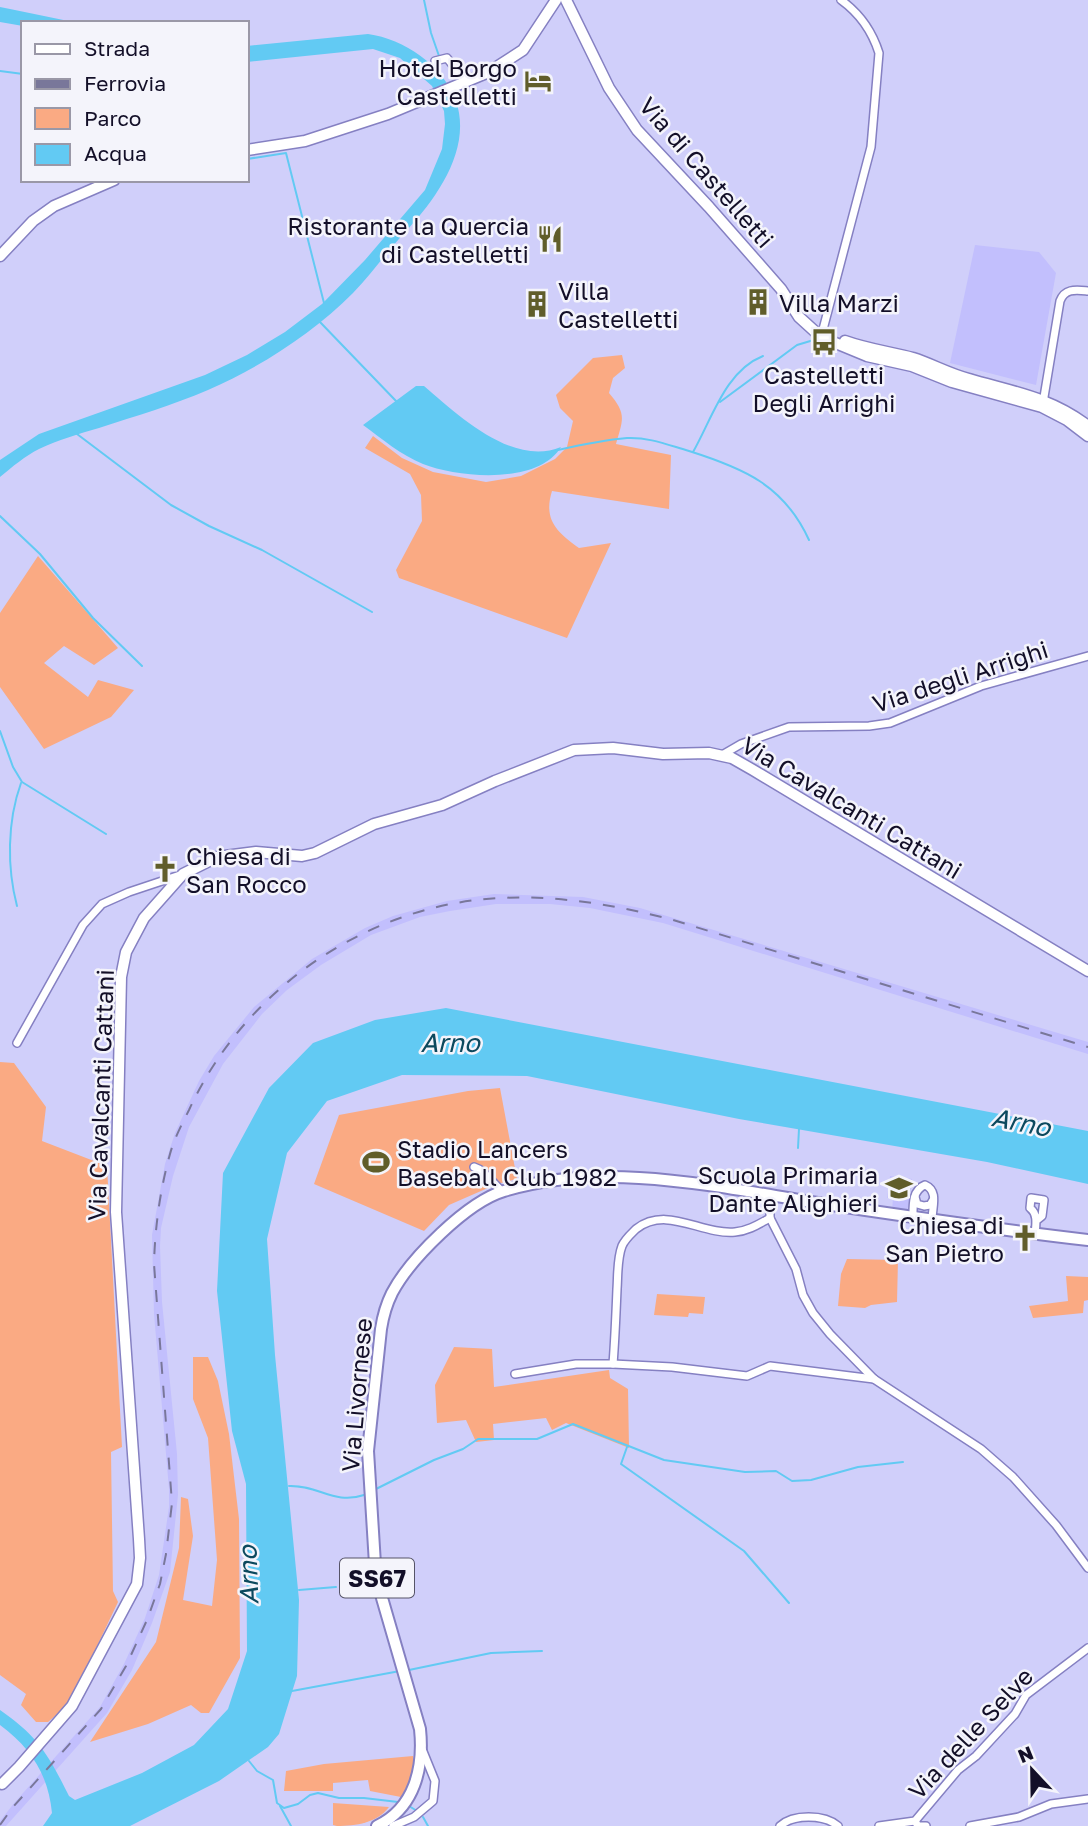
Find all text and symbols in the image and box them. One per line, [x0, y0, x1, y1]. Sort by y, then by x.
legend [21, 21, 248, 182]
text: Strada [84, 35, 150, 61]
place label: Hotel Borgo Castelletti [378, 53, 517, 110]
hotel icon: Hotel Borgo Castelletti [523, 66, 553, 96]
text: Ferrovia [84, 70, 166, 96]
street label: Via di Castelletti [634, 91, 780, 253]
text: Parco [84, 105, 141, 131]
text: Acqua [84, 140, 147, 166]
place label: Ristorante la Quercia di Castelletti [287, 211, 529, 268]
restaurant icon: Ristorante la Quercia di Castelletti [535, 224, 565, 254]
place label: Villa Castelletti [558, 276, 679, 333]
building icon: Villa Marzi [743, 287, 773, 317]
place label: Villa Marzi [779, 288, 899, 317]
building icon: Villa Castelletti [522, 289, 552, 319]
bus stop icon: Castelletti Degli Arrighi [809, 327, 839, 357]
place label: Castelletti Degli Arrighi [753, 360, 895, 417]
street label: Via degli Arrighi [869, 634, 1051, 718]
street label: Via Cavalcanti Cattani [737, 730, 967, 884]
place label: Chiesa di San Rocco [186, 841, 307, 898]
church icon: Chiesa di San Rocco [150, 854, 180, 884]
street label: Via Cavalcanti Cattani [81, 969, 119, 1221]
water label: Arno [420, 1027, 481, 1058]
water label: Arno [989, 1101, 1054, 1143]
place label: Stadio Lancers Baseball Club 1982 [397, 1134, 617, 1191]
sports icon: Stadio Lancers Baseball Club 1982 [361, 1147, 391, 1177]
place label: Scuola Primaria Dante Alighieri [698, 1160, 878, 1217]
school or university icon: Scuola Primaria Dante Alighieri [884, 1173, 914, 1203]
place label: Chiesa di San Pietro [885, 1210, 1004, 1267]
church icon: Chiesa di San Pietro [1010, 1223, 1040, 1253]
street label: Via Livornese [335, 1317, 377, 1473]
water label: Arno [231, 1544, 265, 1605]
road number: SS67 [340, 1558, 414, 1597]
street label: Via delle Selve [902, 1661, 1038, 1805]
north arrow [997, 1735, 1067, 1805]
text: N [1014, 1740, 1036, 1767]

